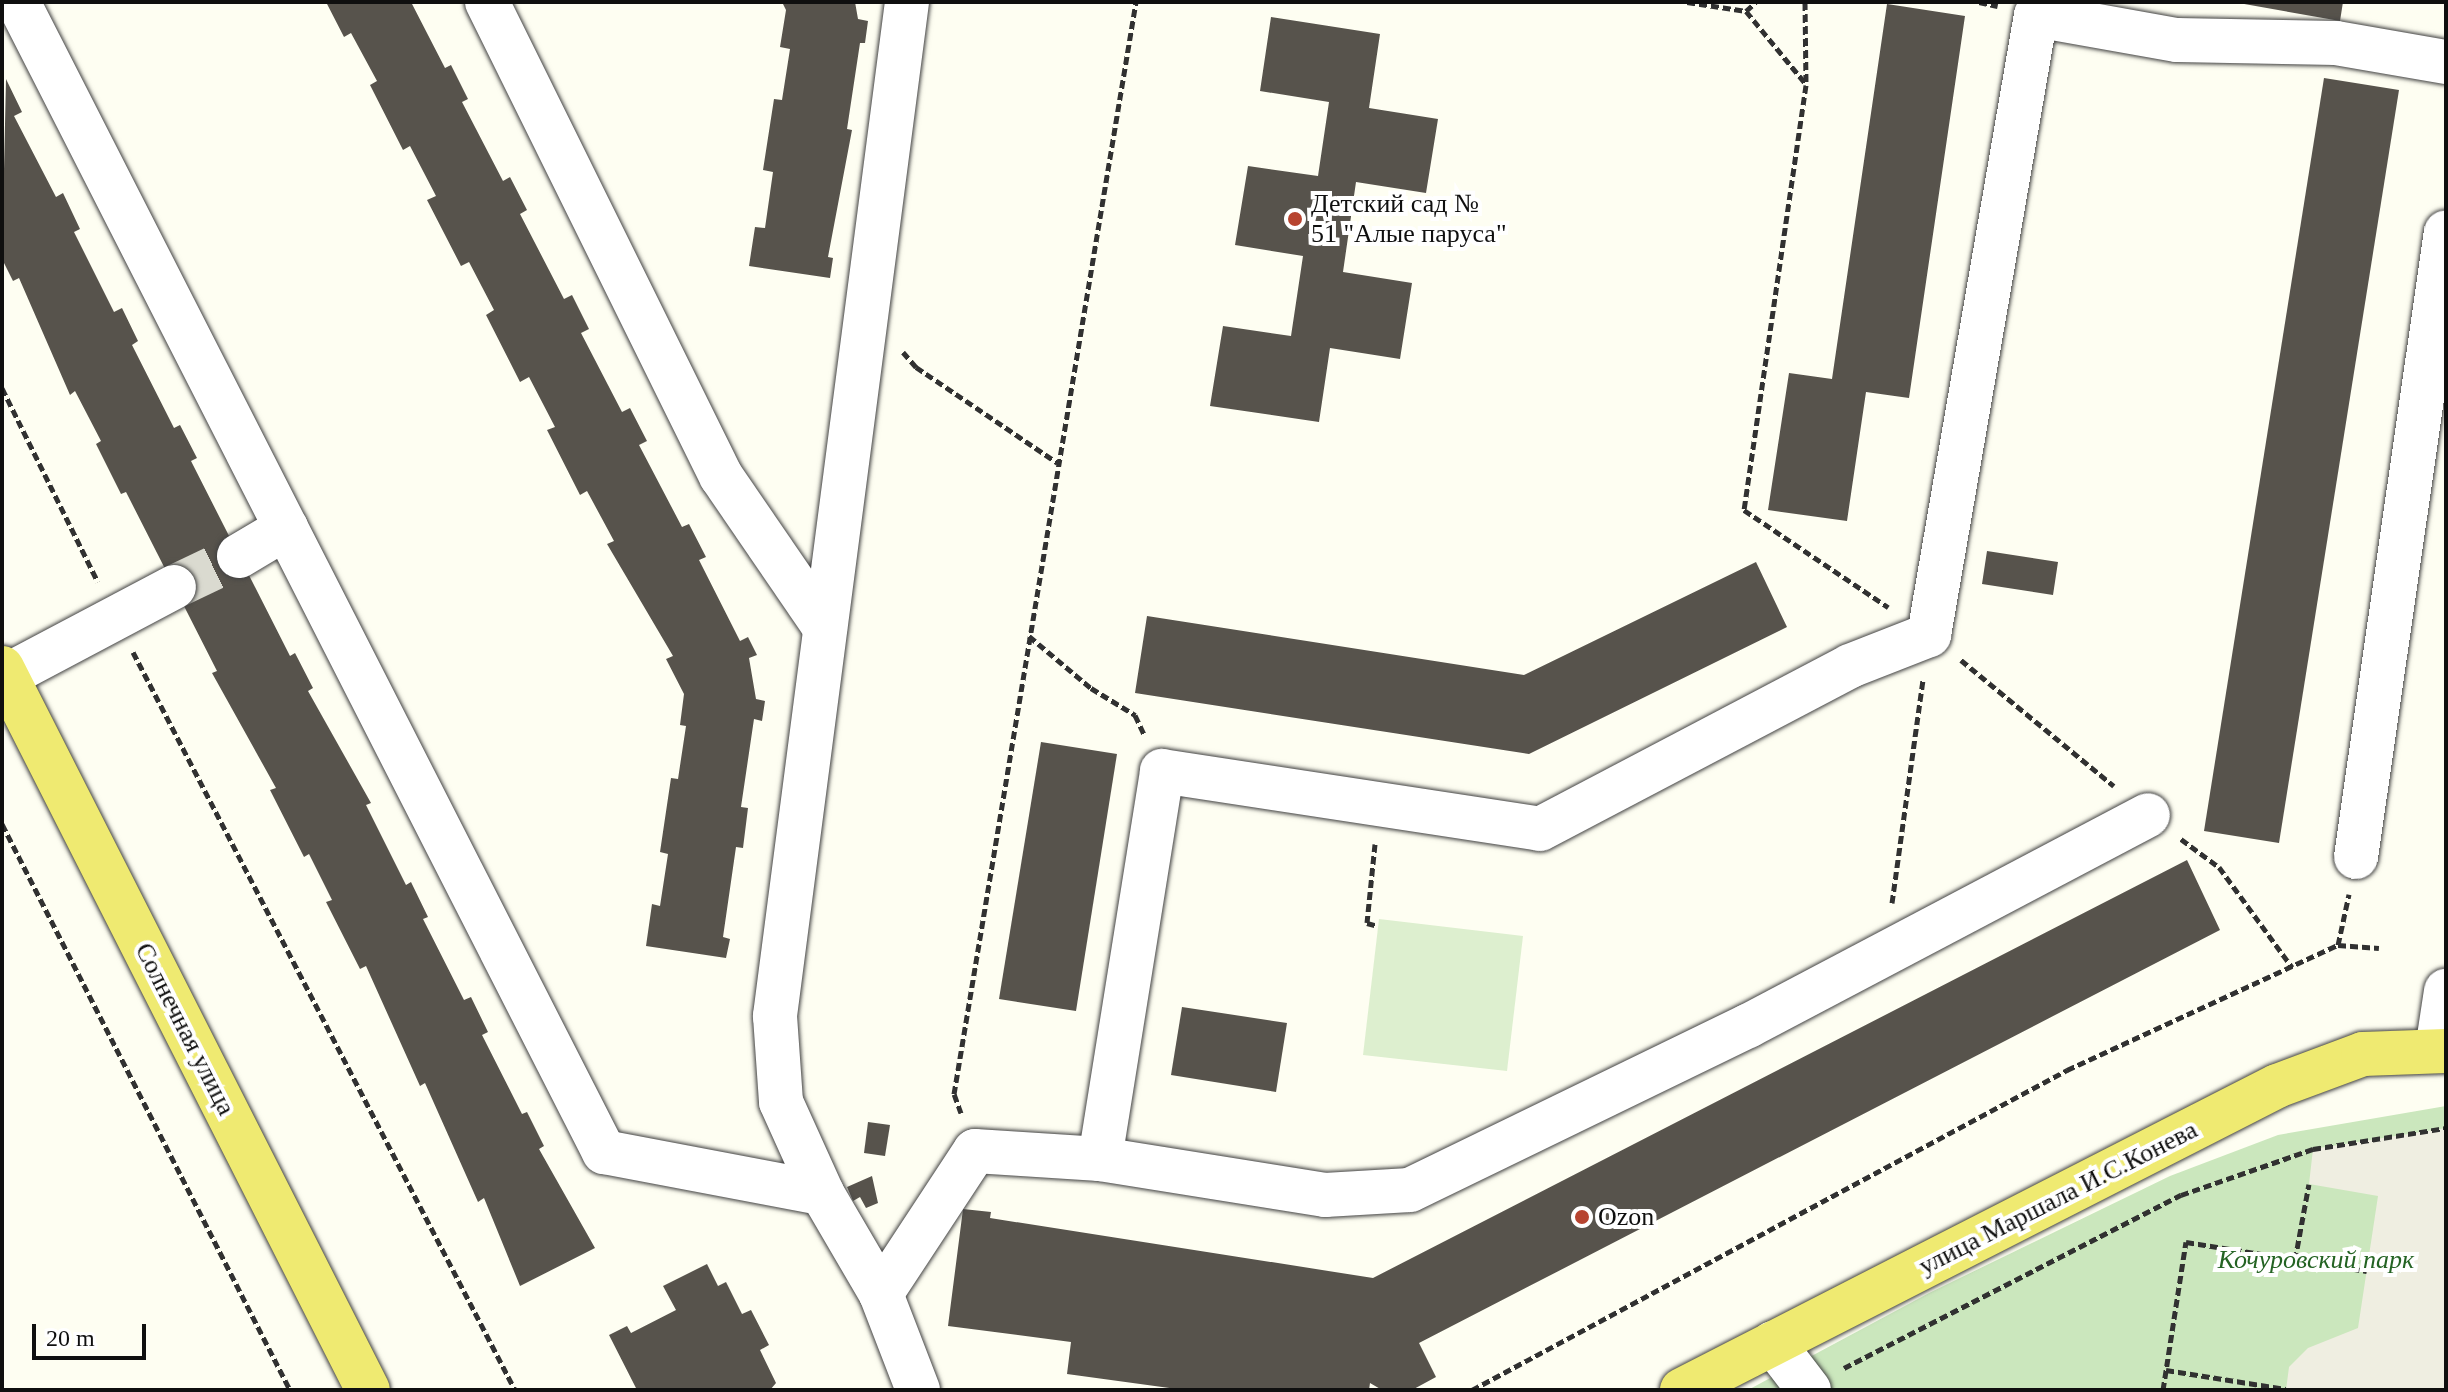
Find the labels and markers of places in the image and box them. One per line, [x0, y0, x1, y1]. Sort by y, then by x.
place label: Детский сад № 51 "Алые паруса" [1311, 188, 1506, 250]
marker: Детский сад № 51 "Алые паруса" [1286, 210, 1304, 228]
place label: Ozon [1598, 1201, 1654, 1233]
marker: Ozon [1573, 1208, 1591, 1226]

